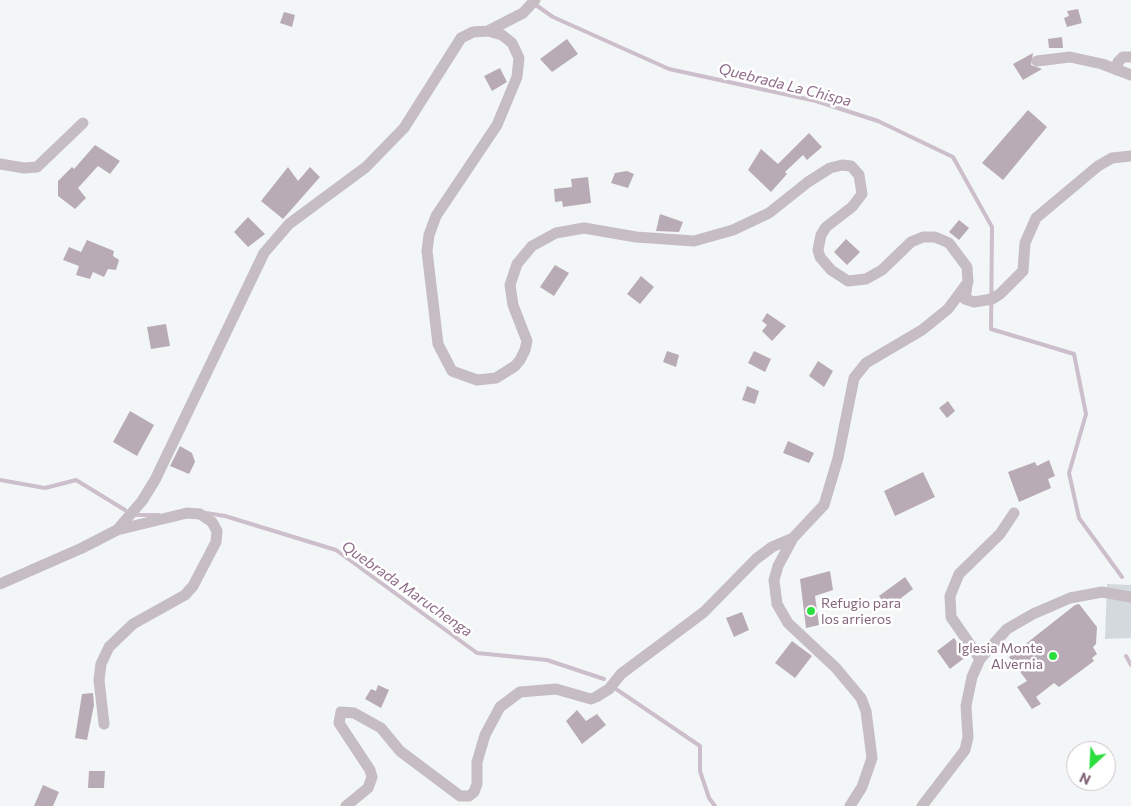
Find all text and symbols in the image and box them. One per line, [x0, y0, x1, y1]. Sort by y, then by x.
water label: Quebrada La Chispa [717, 60, 853, 110]
water label: Quebrada Maruchenga [338, 537, 476, 641]
place label: Refugio para los arrieros [821, 595, 901, 628]
marker: Refugio para los arrieros [805, 605, 817, 617]
place label: Iglesia Monte Alvernia [958, 640, 1043, 672]
marker: Iglesia Monte Alvernia [1047, 650, 1059, 662]
north arrow [1066, 741, 1116, 791]
text: N [1077, 769, 1093, 789]

